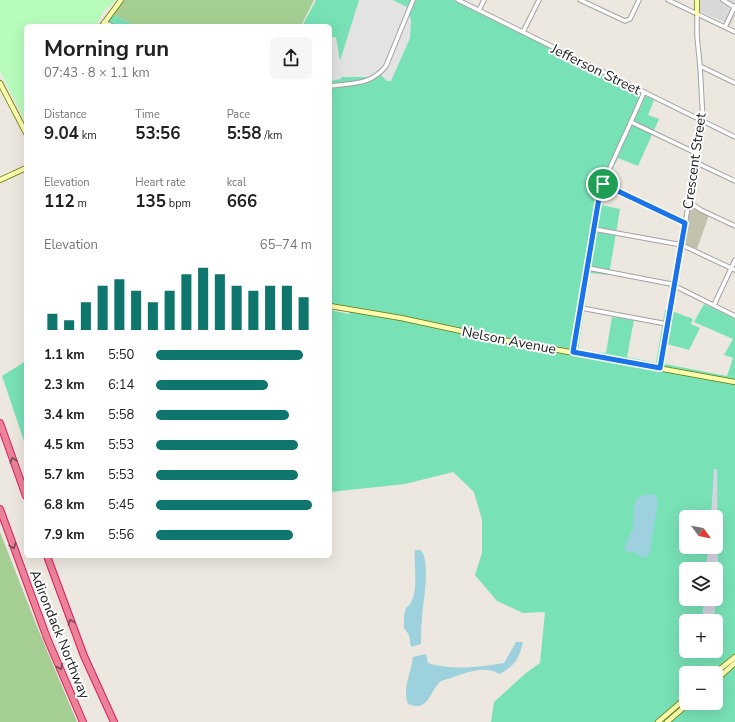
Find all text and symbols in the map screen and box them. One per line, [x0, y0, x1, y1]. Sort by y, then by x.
text: Morning run [44, 34, 169, 64]
button: share [270, 37, 312, 79]
street label: Jefferson Street [547, 39, 644, 99]
text: 07:43 · 8 × 1.1 km [44, 64, 150, 82]
text: Distance [44, 107, 87, 122]
text: Time [135, 107, 160, 122]
text: Pace [227, 107, 250, 122]
street label: Crescent Street [678, 112, 711, 210]
text: 9.04 [44, 122, 79, 145]
text: 53:56 [135, 122, 180, 145]
text: 5:58 [227, 122, 261, 145]
text: km [79, 128, 97, 143]
text: /km [261, 128, 282, 143]
pin [586, 167, 620, 201]
icon: arrive [592, 173, 614, 195]
text: Elevation [44, 175, 90, 190]
text: Heart rate [135, 175, 186, 190]
text: kcal [227, 175, 246, 190]
text: 112 [44, 190, 75, 213]
text: 135 [135, 190, 166, 213]
text: 666 [227, 190, 257, 213]
text: m [75, 196, 87, 211]
text: bpm [166, 196, 191, 211]
text: Elevation [44, 236, 98, 254]
text: 65–74 m [260, 236, 312, 254]
street label: Nelson Avenue [460, 322, 558, 359]
text: 1.1 km [44, 346, 85, 364]
text: 5:50 [108, 346, 134, 364]
text: 2.3 km [44, 376, 85, 394]
text: 6:14 [108, 376, 134, 394]
text: 3.4 km [44, 406, 85, 424]
text: 5:58 [108, 406, 134, 424]
text: 4.5 km [44, 436, 85, 454]
text: 5:53 [108, 436, 134, 454]
one-way arrow [9, 456, 18, 463]
text: 5.7 km [44, 466, 85, 484]
text: 5:53 [108, 466, 134, 484]
text: 6.8 km [44, 496, 85, 514]
text: 5:45 [108, 496, 134, 514]
north arrow [679, 510, 723, 554]
map controls [679, 510, 723, 710]
text: 7.9 km [44, 526, 85, 544]
text: 5:56 [108, 526, 134, 544]
one-way arrow [9, 542, 17, 549]
button: layers [679, 562, 723, 606]
street label: Adirondack Northway [25, 567, 94, 702]
button: + [679, 614, 723, 658]
one-way arrow [68, 618, 76, 625]
one-way arrow [55, 664, 63, 671]
button: − [679, 666, 723, 710]

